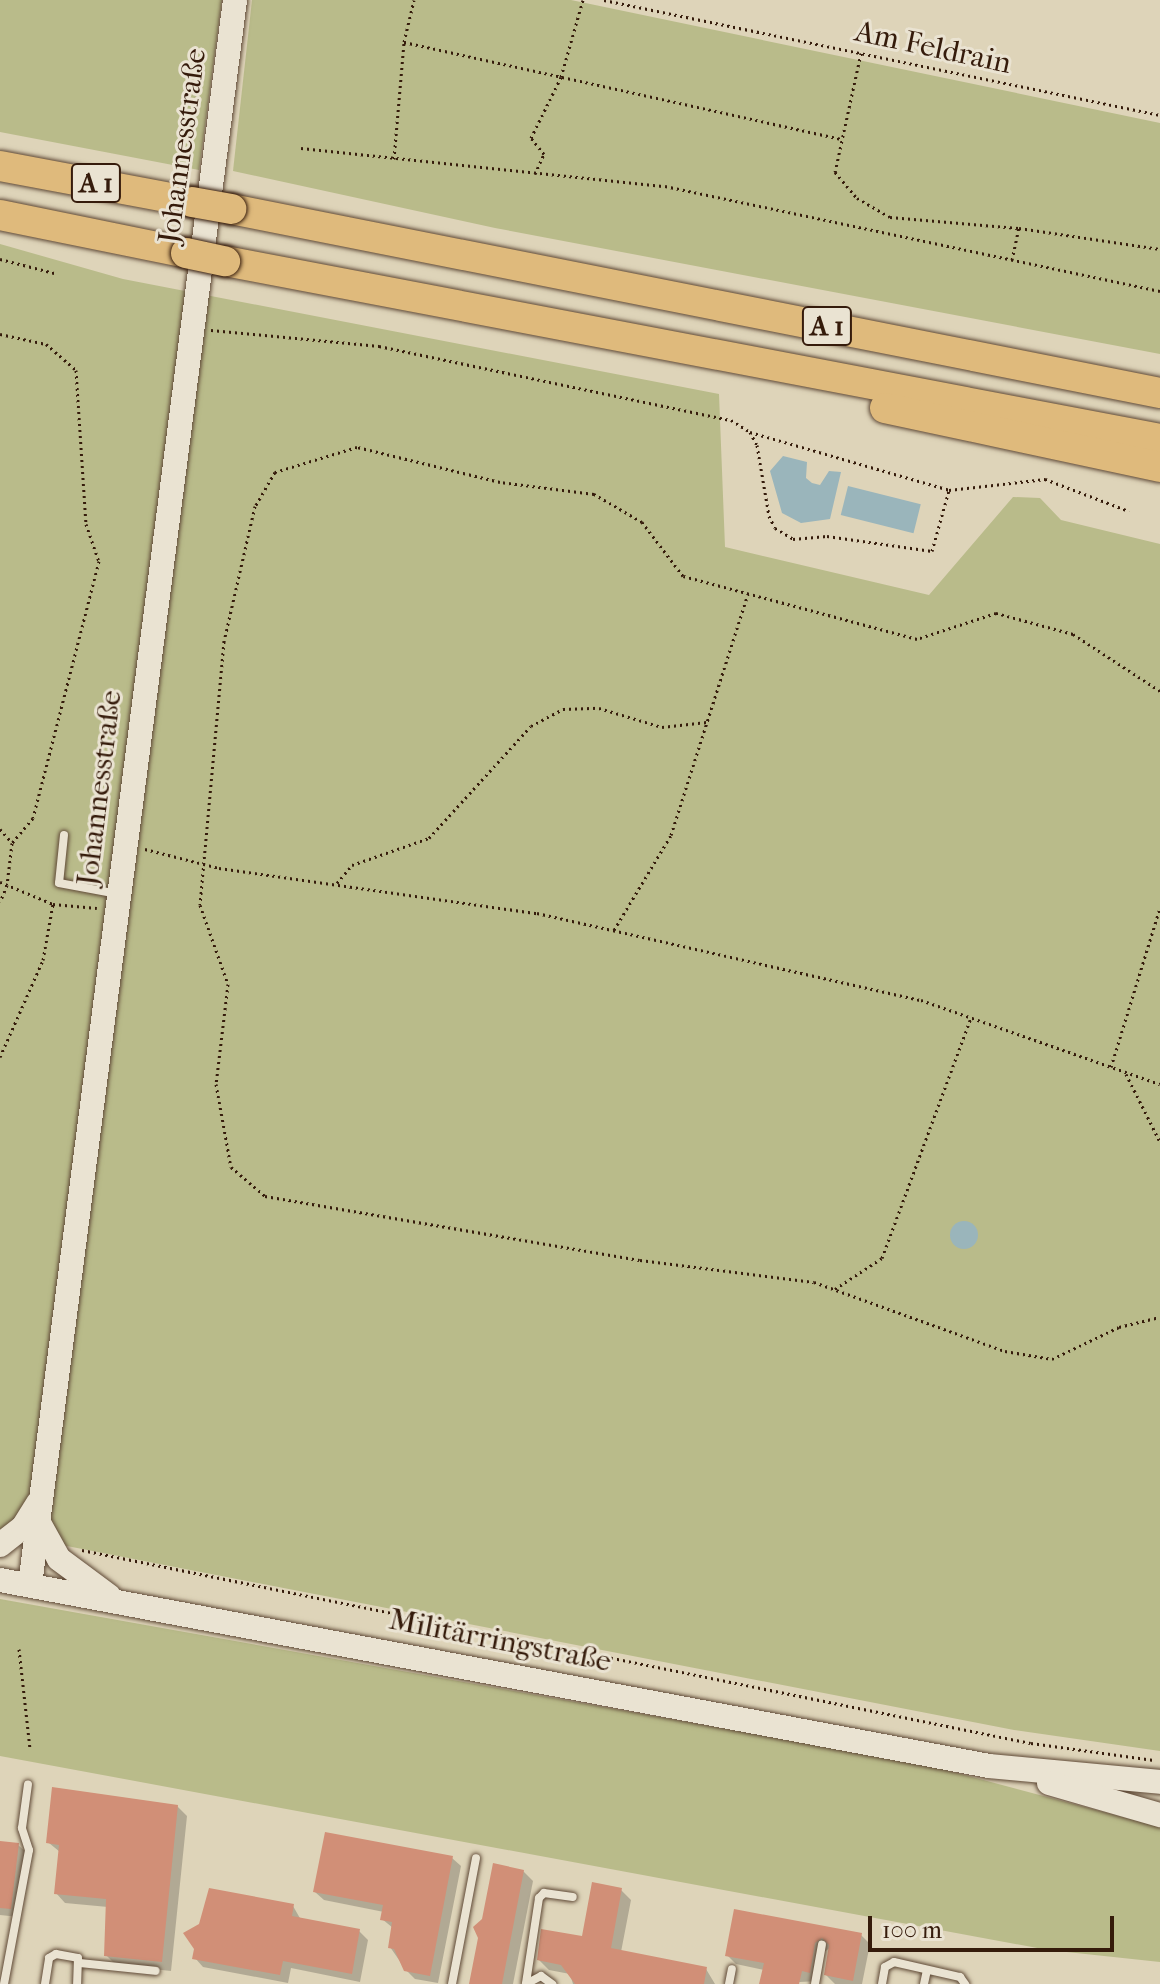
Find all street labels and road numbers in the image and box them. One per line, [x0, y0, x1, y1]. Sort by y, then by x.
street label: Am Feldrain [852, 14, 1014, 82]
street label: Johannesstraße [151, 46, 215, 246]
road number: A 1 [70, 159, 122, 207]
road number: A 1 [801, 302, 853, 350]
street label: Johannesstraße [70, 688, 130, 888]
street label: Militärringstraße [386, 1602, 614, 1680]

